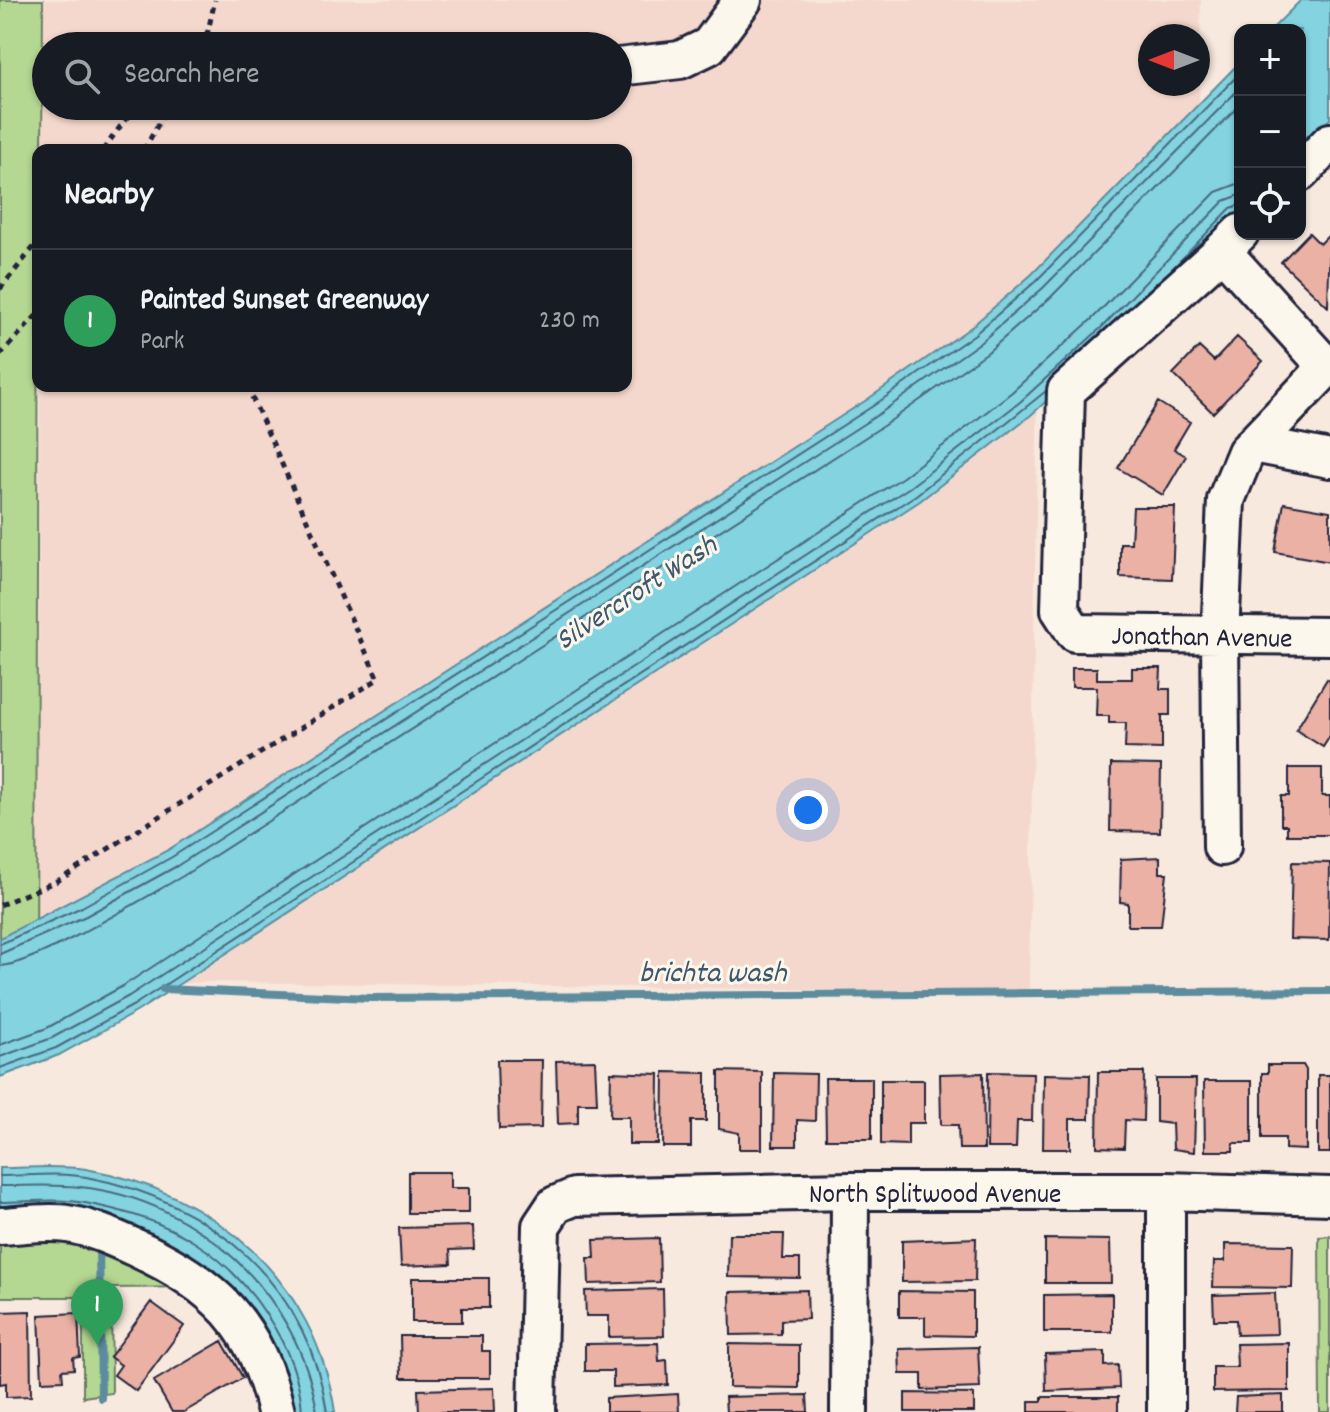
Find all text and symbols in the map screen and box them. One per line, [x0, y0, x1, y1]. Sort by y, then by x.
north arrow [1138, 24, 1210, 96]
map controls [1234, 24, 1306, 240]
button: + [1234, 24, 1306, 96]
search box [32, 32, 632, 120]
icon: search [60, 54, 104, 98]
text: Search here [124, 55, 260, 98]
button: − [1234, 96, 1306, 168]
button: locate [1234, 168, 1306, 240]
text: Nearby [64, 172, 153, 221]
text: Painted Sunset Greenway [140, 281, 428, 324]
text: 1 [87, 303, 93, 340]
text: 230 m [539, 303, 600, 340]
text: Park [140, 324, 184, 361]
water label: Silvercroft Wash [548, 526, 728, 663]
street label: Jonathan Avenue [1111, 618, 1293, 662]
your location [788, 790, 828, 830]
water label: brichta wash [639, 954, 788, 997]
street label: North Splitwood Avenue [809, 1177, 1061, 1217]
pin: 1 [71, 1279, 123, 1345]

